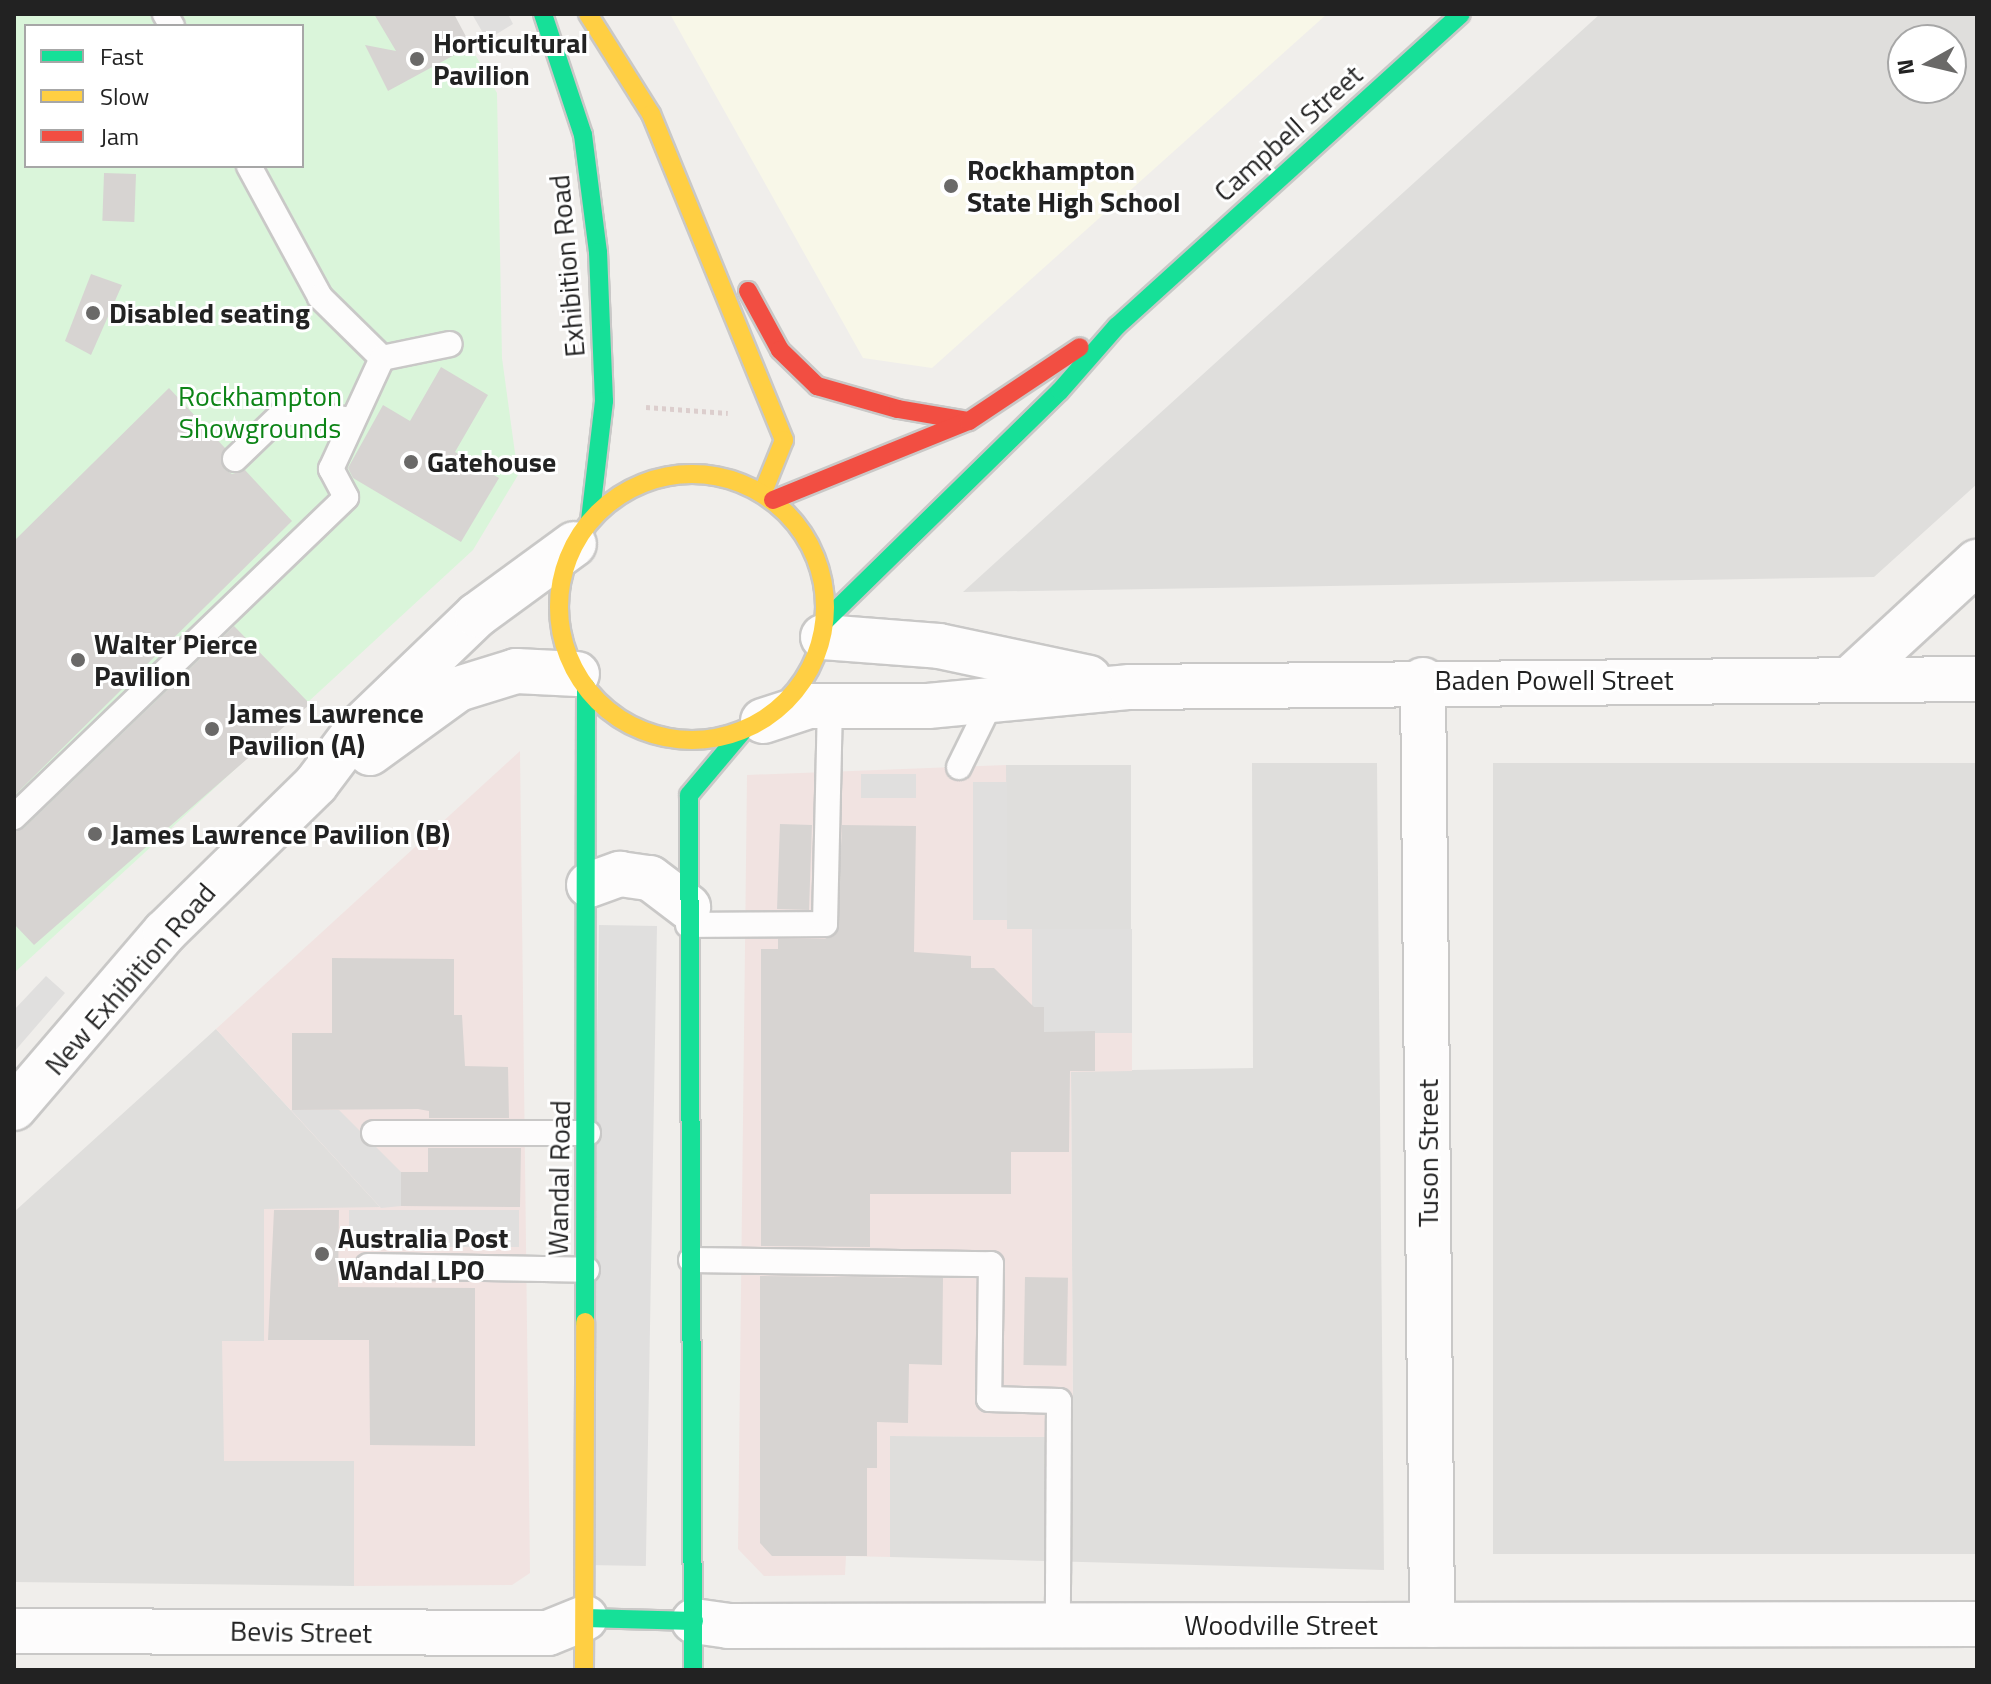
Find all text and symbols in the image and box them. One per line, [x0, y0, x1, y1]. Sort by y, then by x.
legend [24, 24, 304, 168]
north arrow [1887, 24, 1967, 104]
place label: Horticultural Pavilion [433, 26, 588, 92]
text: Fast [100, 38, 143, 74]
marker: Horticultural Pavilion [408, 50, 426, 68]
text: N [1887, 57, 1923, 77]
street label: Campbell Street [1207, 58, 1369, 208]
text: Slow [100, 78, 149, 114]
text: Jam [100, 118, 139, 154]
place label: Rockhampton State High School [967, 153, 1181, 219]
street label: Exhibition Road [542, 174, 592, 358]
marker: Rockhampton State High School [942, 177, 960, 195]
place label: Disabled seating [109, 296, 310, 330]
marker: Disabled seating [84, 304, 102, 322]
park label: Rockhampton Showgrounds [178, 379, 342, 445]
place label: Gatehouse [427, 445, 556, 479]
marker: Gatehouse [402, 453, 420, 471]
place label: Walter Pierce Pavilion [94, 627, 258, 693]
marker: Walter Pierce Pavilion [69, 651, 87, 669]
street label: Baden Powell Street [1434, 663, 1674, 697]
place label: James Lawrence Pavilion (A) [228, 696, 424, 762]
marker: James Lawrence Pavilion (A) [203, 720, 221, 738]
place label: James Lawrence Pavilion (B) [111, 817, 450, 851]
marker: James Lawrence Pavilion (B) [86, 825, 104, 843]
street label: New Exhibition Road [38, 876, 222, 1082]
street label: Tuson Street [1411, 1079, 1445, 1227]
street label: Wandal Road [541, 1100, 577, 1256]
place label: Australia Post Wandal LPO [338, 1221, 509, 1287]
marker: Australia Post Wandal LPO [313, 1245, 331, 1263]
street label: Woodville Street [1184, 1608, 1378, 1642]
street label: Bevis Street [230, 1614, 372, 1650]

